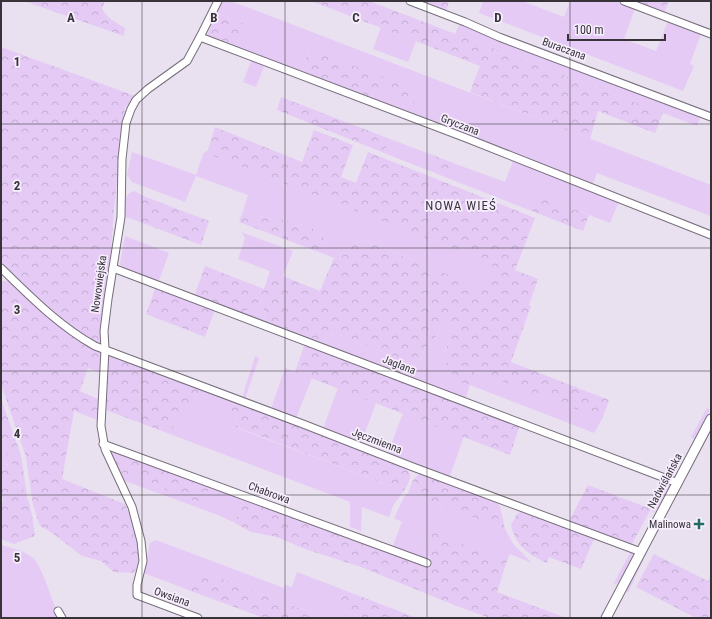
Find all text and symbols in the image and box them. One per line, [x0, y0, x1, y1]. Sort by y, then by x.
text: A [67, 10, 75, 25]
text: B [210, 10, 218, 25]
text: C [352, 10, 360, 25]
text: D [494, 10, 502, 25]
scale bar [568, 16, 665, 42]
text: 100 m [574, 23, 604, 37]
street label: Buraczana [540, 35, 588, 63]
text: 1 [14, 54, 20, 69]
street label: Gryczana [439, 112, 481, 138]
text: 2 [14, 178, 21, 193]
district label: NOWA WIEŚ [425, 198, 497, 213]
street label: Nowowiejska [89, 255, 109, 313]
text: 3 [14, 302, 20, 317]
street label: Jaglana [381, 353, 417, 377]
text: 4 [14, 426, 21, 441]
street label: Jęczmienna [350, 426, 404, 456]
street label: Nadwiślańska [645, 451, 685, 511]
street label: Chabrowa [246, 479, 292, 507]
place label: Malinowa [649, 518, 691, 531]
marker: Malinowa [694, 519, 704, 529]
text: 5 [14, 550, 21, 565]
street label: Owsiana [152, 585, 192, 609]

